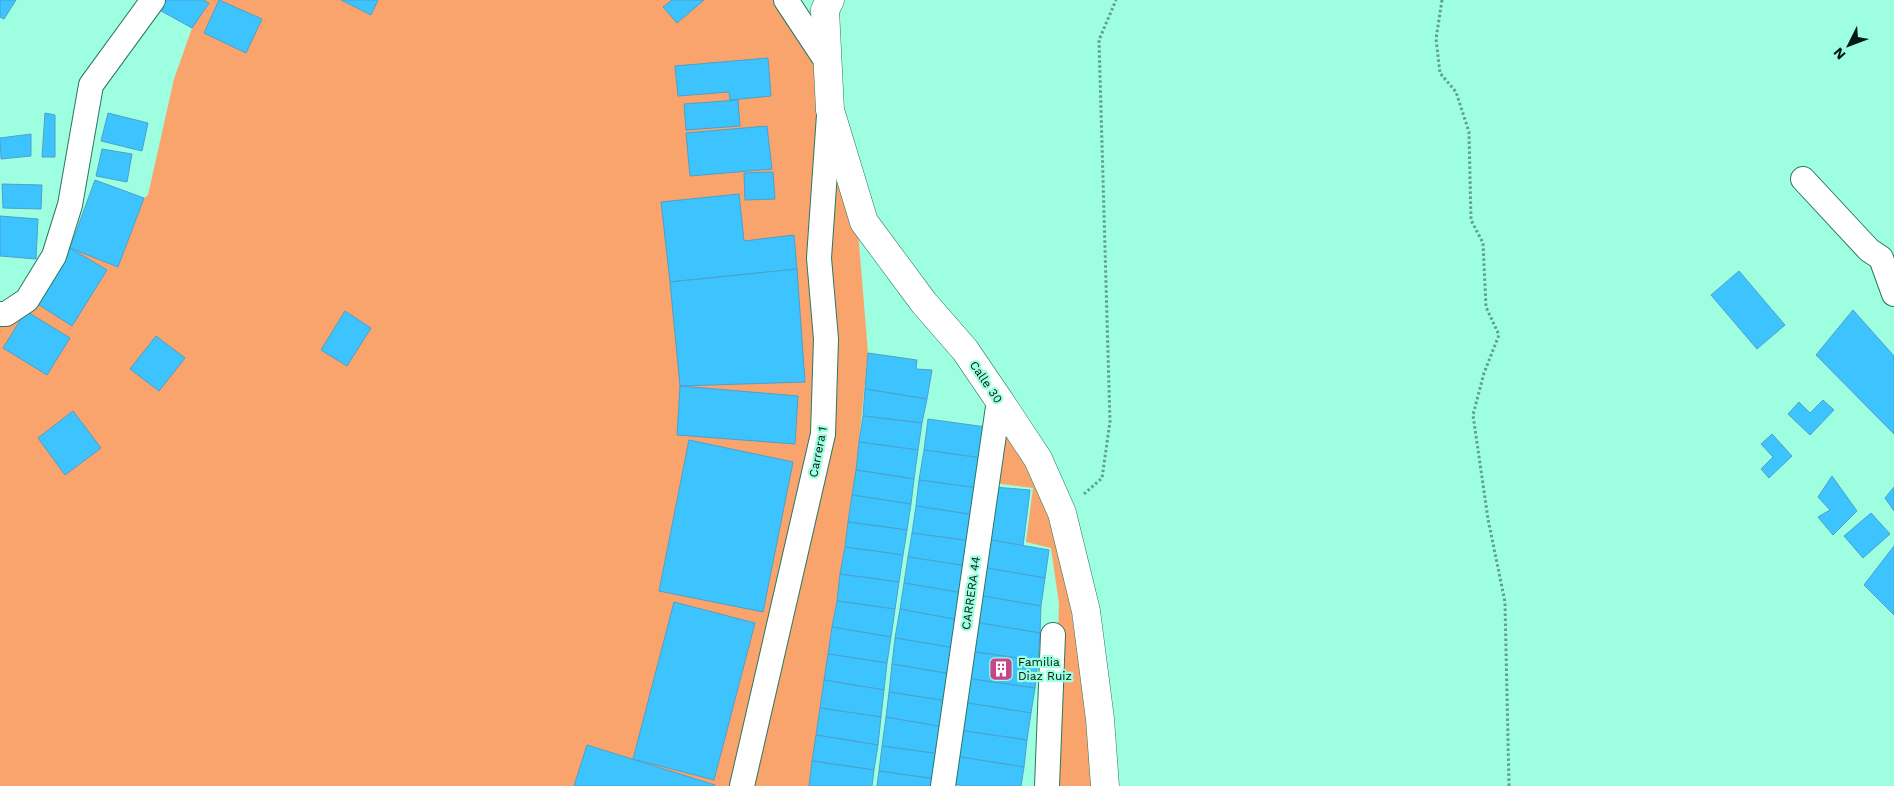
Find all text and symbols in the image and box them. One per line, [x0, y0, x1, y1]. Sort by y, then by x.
north arrow [1824, 20, 1874, 70]
text: N [1830, 44, 1849, 63]
street label: Calle 30 [967, 358, 1005, 406]
street label: Carrera 1 [806, 425, 830, 479]
street label: CARRERA 44 [959, 555, 983, 631]
place label: Familia Diaz Ruiz [1018, 655, 1072, 683]
building icon: Familia Diaz Ruiz [988, 656, 1014, 682]

